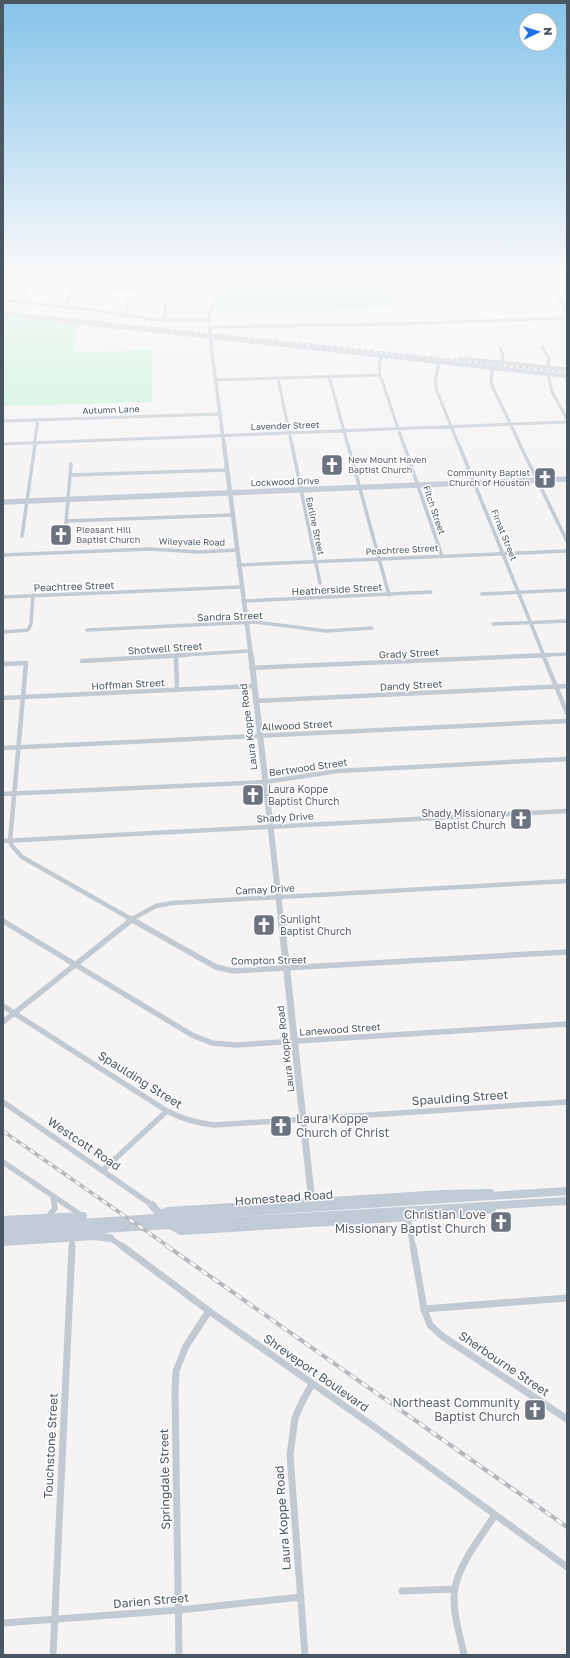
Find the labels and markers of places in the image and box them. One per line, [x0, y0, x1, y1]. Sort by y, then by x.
church icon: New Mount Haven Baptist Church [319, 452, 345, 478]
place label: New Mount Haven Baptist Church [348, 454, 427, 475]
church icon: Community Baptist Church of Houston [532, 465, 558, 491]
place label: Community Baptist Church of Houston [447, 467, 530, 488]
church icon: Pleasant Hill Baptist Church [48, 522, 74, 548]
place label: Pleasant Hill Baptist Church [76, 524, 140, 545]
church icon: Laura Koppe Baptist Church [240, 782, 266, 808]
place label: Laura Koppe Baptist Church [268, 783, 339, 807]
church icon: Shady Missionary Baptist Church [508, 806, 534, 832]
place label: Shady Missionary Baptist Church [421, 807, 506, 831]
church icon: Sunlight Baptist Church [251, 912, 277, 938]
place label: Sunlight Baptist Church [280, 913, 351, 937]
place label: Laura Koppe Church of Christ [296, 1111, 390, 1140]
church icon: Laura Koppe Church of Christ [268, 1113, 294, 1139]
place label: Christian Love Missionary Baptist Church [335, 1207, 486, 1236]
church icon: Christian Love Missionary Baptist Church [488, 1209, 514, 1235]
place label: Northeast Community Baptist Church [392, 1395, 520, 1424]
church icon: Northeast Community Baptist Church [522, 1397, 548, 1423]

